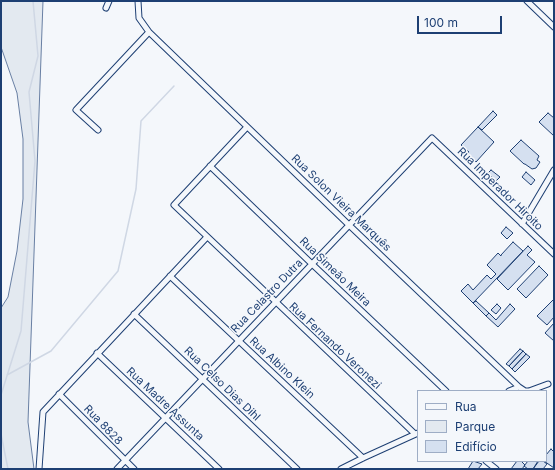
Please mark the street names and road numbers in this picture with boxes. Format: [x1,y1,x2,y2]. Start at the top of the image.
street label: Rua Imperador Hiroito [455,145,545,233]
street label: Rua Solon Vieira Marquês [288,152,394,254]
street label: Rua Simeão Meira [297,235,373,309]
street label: Rua Celastro Dutra [228,256,306,336]
street label: Rua Fernando Veronezi [286,300,384,392]
street label: Rua Albino Klein [247,334,317,402]
street label: Rua Celso Dias Dihl [181,344,263,424]
street label: Rua Madre Assunta [123,365,207,443]
street label: Rua 8828 [81,402,125,448]

